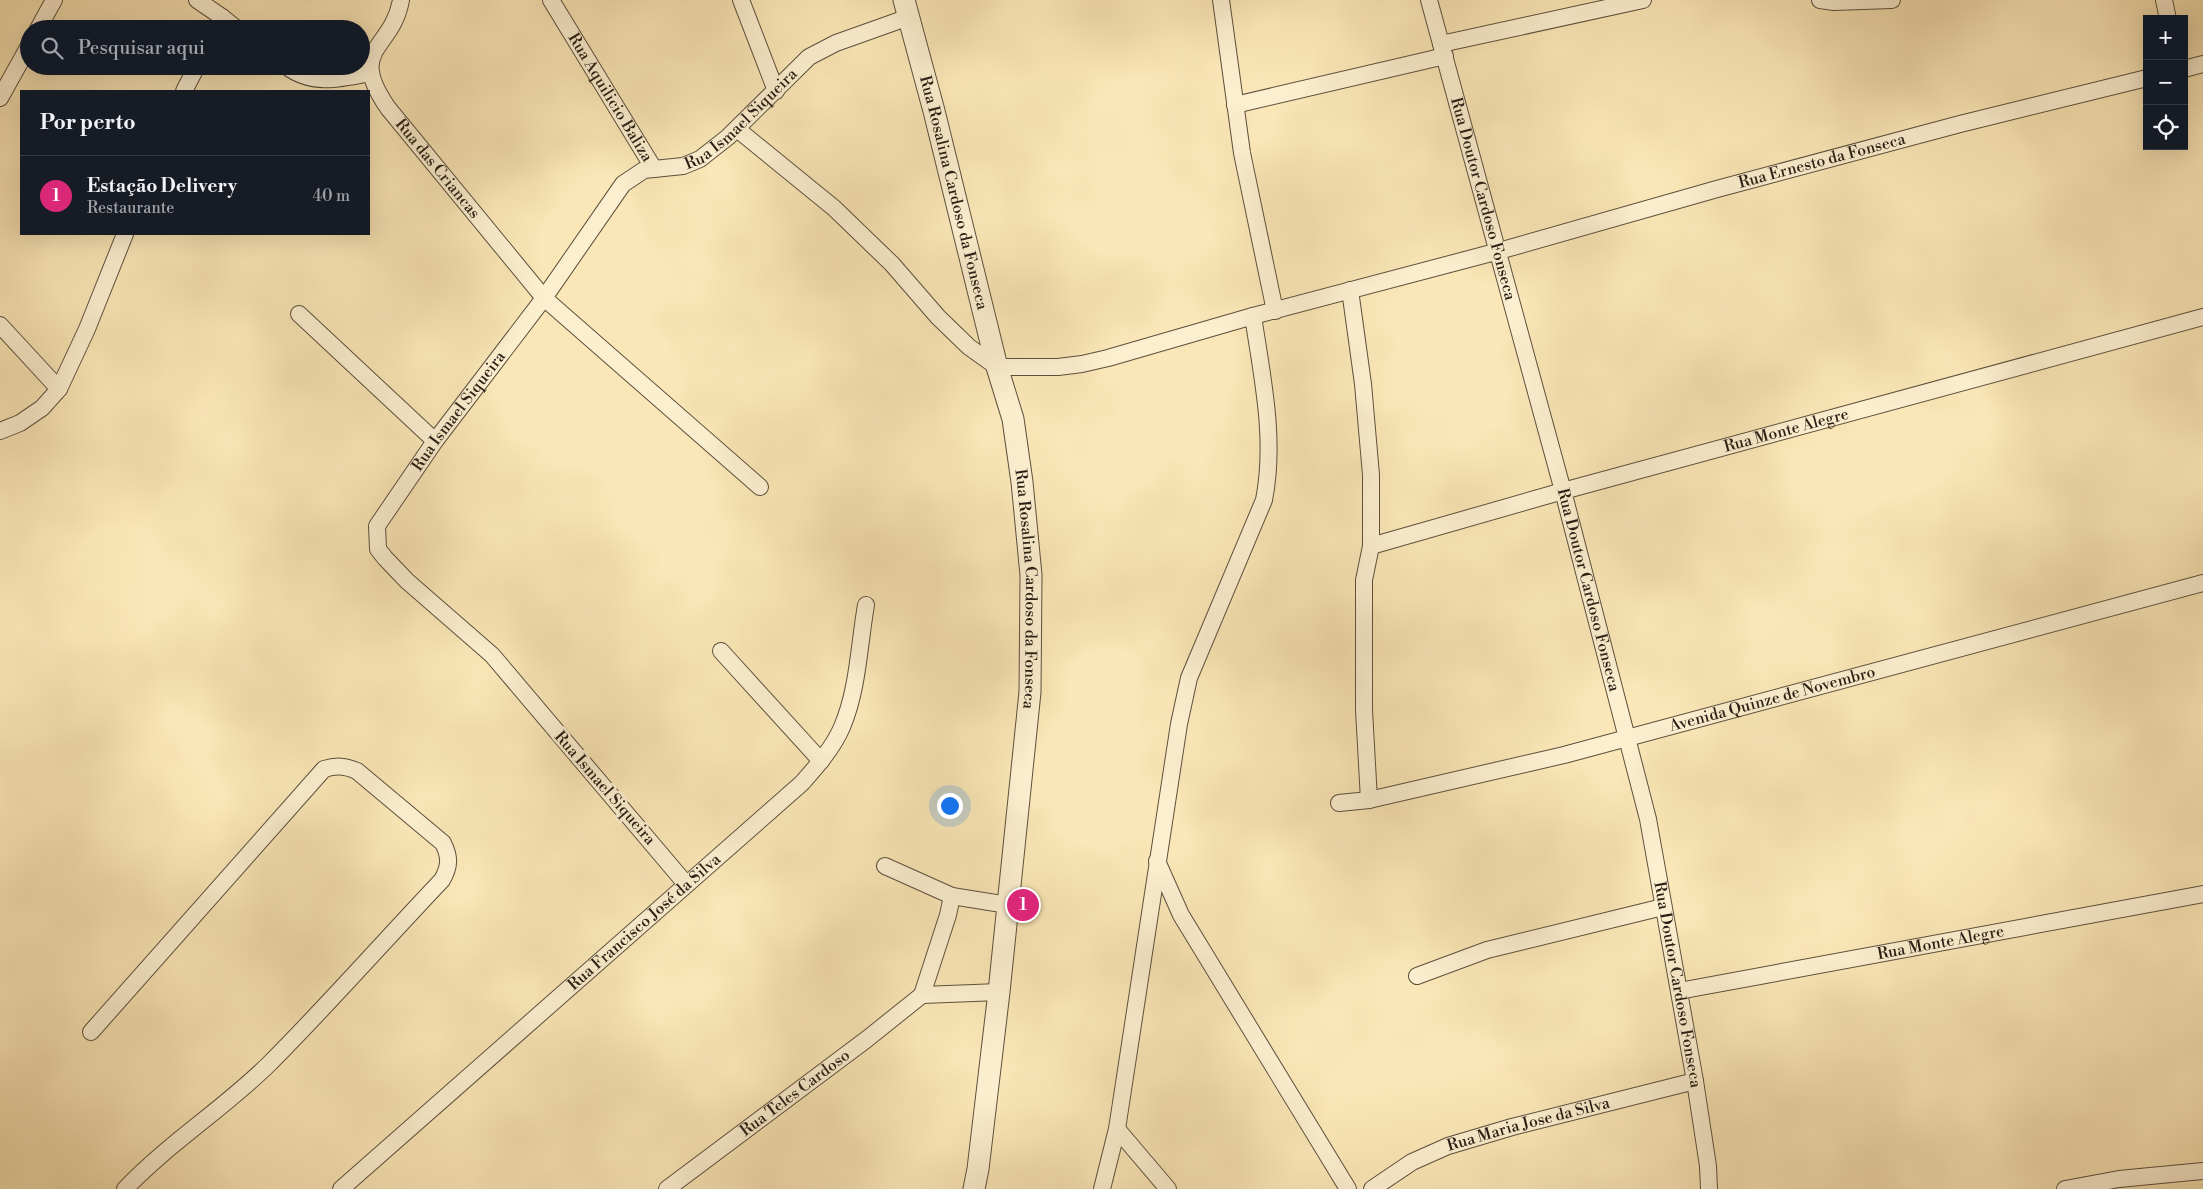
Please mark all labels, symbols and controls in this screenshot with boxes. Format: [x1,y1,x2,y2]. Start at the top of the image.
map controls [2143,15,2188,150]
button: + [2143,15,2188,60]
search box [20,20,370,75]
street label: Rua Aquilicio Baliza [563,29,658,166]
icon: search [38,34,66,62]
text: Pesquisar aqui [78,36,205,60]
button: − [2143,60,2188,105]
street label: Rua Ismael Siqueira [682,64,802,174]
street label: Rua Rosalina Cardoso da Fonseca [915,73,993,313]
street label: Rua Doutor Cardoso Fonseca [1446,95,1521,303]
button: locate [2143,105,2188,150]
text: Por perto [40,110,136,136]
street label: Rua das Criancas [391,114,485,223]
street label: Rua Ernesto da Fonseca [1736,129,1909,193]
text: Estação Delivery [87,174,237,198]
text: 1 [52,186,60,206]
text: 40 m [313,186,350,206]
text: Restaurante [87,198,174,218]
street label: Rua Ismael Siqueira [407,346,510,475]
street label: Rua Monte Alegre [1721,404,1851,457]
street label: Rua Rosalina Cardoso da Fonseca [1010,468,1041,711]
street label: Rua Doutor Cardoso Fonseca [1553,486,1625,695]
street label: Avenida Quinze de Novembro [1666,662,1878,736]
street label: Rua Ismael Siqueira [550,727,661,850]
your location [937,793,963,819]
street label: Rua Francisco José da Silva [564,849,726,995]
street label: Rua Doutor Cardoso Fonseca [1649,880,1706,1090]
pin: 1 [1007,886,1039,924]
street label: Rua Monte Alegre [1875,921,2006,964]
street label: Rua Teles Cardoso [736,1045,854,1141]
street label: Rua Maria Jose da Silva [1445,1093,1613,1156]

